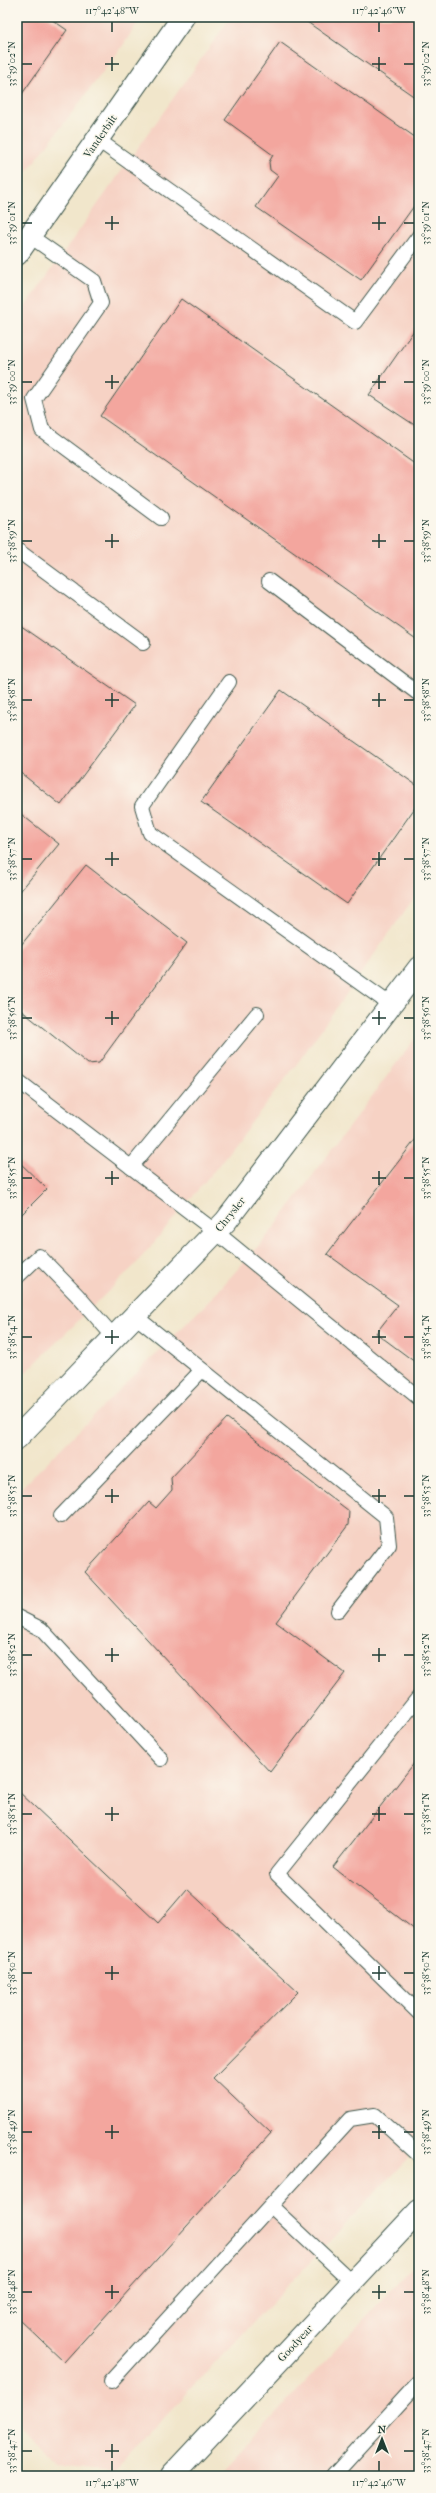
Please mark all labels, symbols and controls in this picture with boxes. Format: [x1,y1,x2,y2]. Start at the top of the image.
text: 117°42'48"W [85,5,140,17]
text: 117°42'46"W [352,5,407,17]
text: 33°39'02"N [6,41,18,87]
text: 33°39'02"N [420,41,432,87]
street label: Vanderbilt [80,112,120,161]
text: 33°39'01"N [6,201,18,245]
text: 33°39'01"N [420,201,432,245]
text: 33°39'00"N [6,359,18,405]
text: 33°39'00"N [420,359,432,405]
text: 33°38'59"N [6,519,18,563]
text: 33°38'59"N [420,519,432,563]
text: 33°38'58"N [6,678,18,722]
text: 33°38'58"N [420,678,432,722]
text: 33°38'57"N [6,837,18,881]
text: 33°38'57"N [420,837,432,881]
text: 33°38'56"N [6,995,18,1040]
text: 33°38'56"N [420,995,432,1040]
text: 33°38'55"N [6,1156,18,1200]
text: 33°38'55"N [420,1156,432,1200]
street label: Chrysler [212,1194,249,1234]
text: 33°38'54"N [6,1314,18,1359]
text: 33°38'54"N [420,1314,432,1359]
text: 33°38'53"N [6,1474,18,1518]
text: 33°38'53"N [420,1474,432,1518]
text: 33°38'52"N [6,1633,18,1677]
text: 33°38'52"N [420,1633,432,1677]
text: 33°38'51"N [6,1792,18,1835]
text: 33°38'51"N [420,1792,432,1835]
text: 33°38'50"N [6,1950,18,1995]
text: 33°38'50"N [420,1950,432,1995]
text: 33°38'49"N [6,2109,18,2155]
text: 33°38'49"N [420,2109,432,2155]
text: 33°38'48"N [6,2269,18,2315]
text: 33°38'48"N [420,2269,432,2315]
street label: Goodyear [275,2322,316,2364]
north arrow [362,2419,402,2459]
text: N [378,2423,387,2436]
text: 33°38'47"N [6,2428,18,2474]
text: 33°38'47"N [420,2428,432,2474]
text: 117°42'48"W [85,2477,140,2489]
text: 117°42'46"W [352,2477,407,2489]

